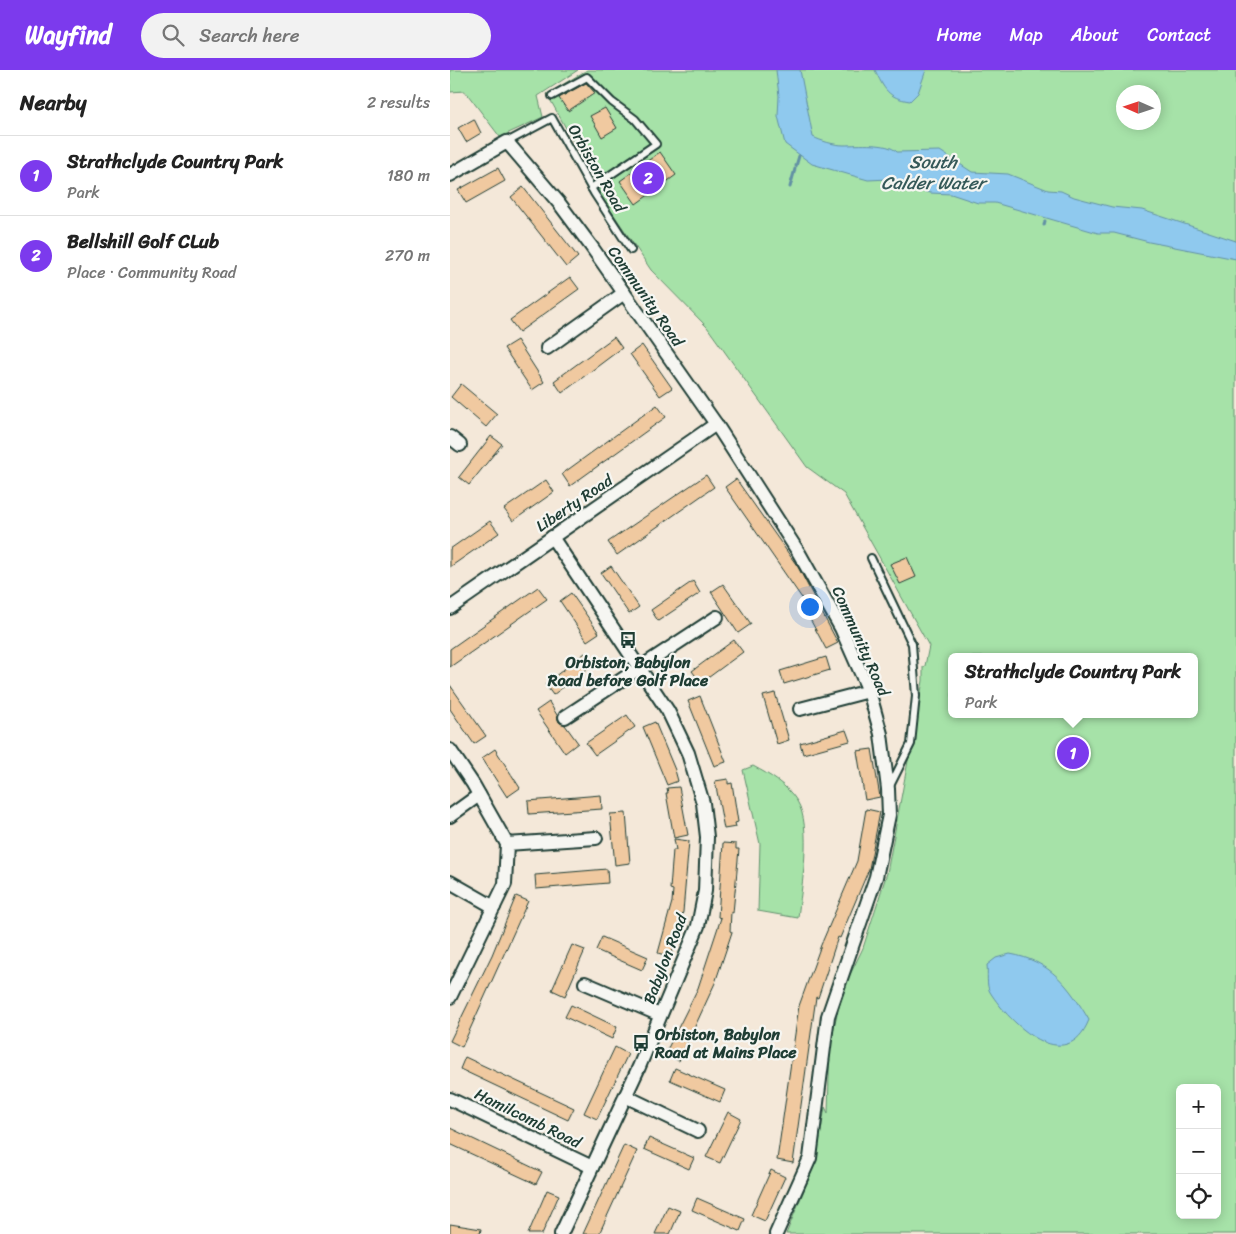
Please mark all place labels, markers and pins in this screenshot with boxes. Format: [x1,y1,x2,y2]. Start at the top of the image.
pin: 2 [632,159,664,197]
bus stop icon: Orbiston, Babylon Road before Golf Place [618,630,638,650]
place label: Orbiston, Babylon Road before Golf Place [547,648,709,695]
pin: 1 [1057,734,1089,772]
place label: Orbiston, Babylon Road at Mains Place [654,1020,797,1067]
bus stop icon: Orbiston, Babylon Road at Mains Place [631,1033,651,1053]

